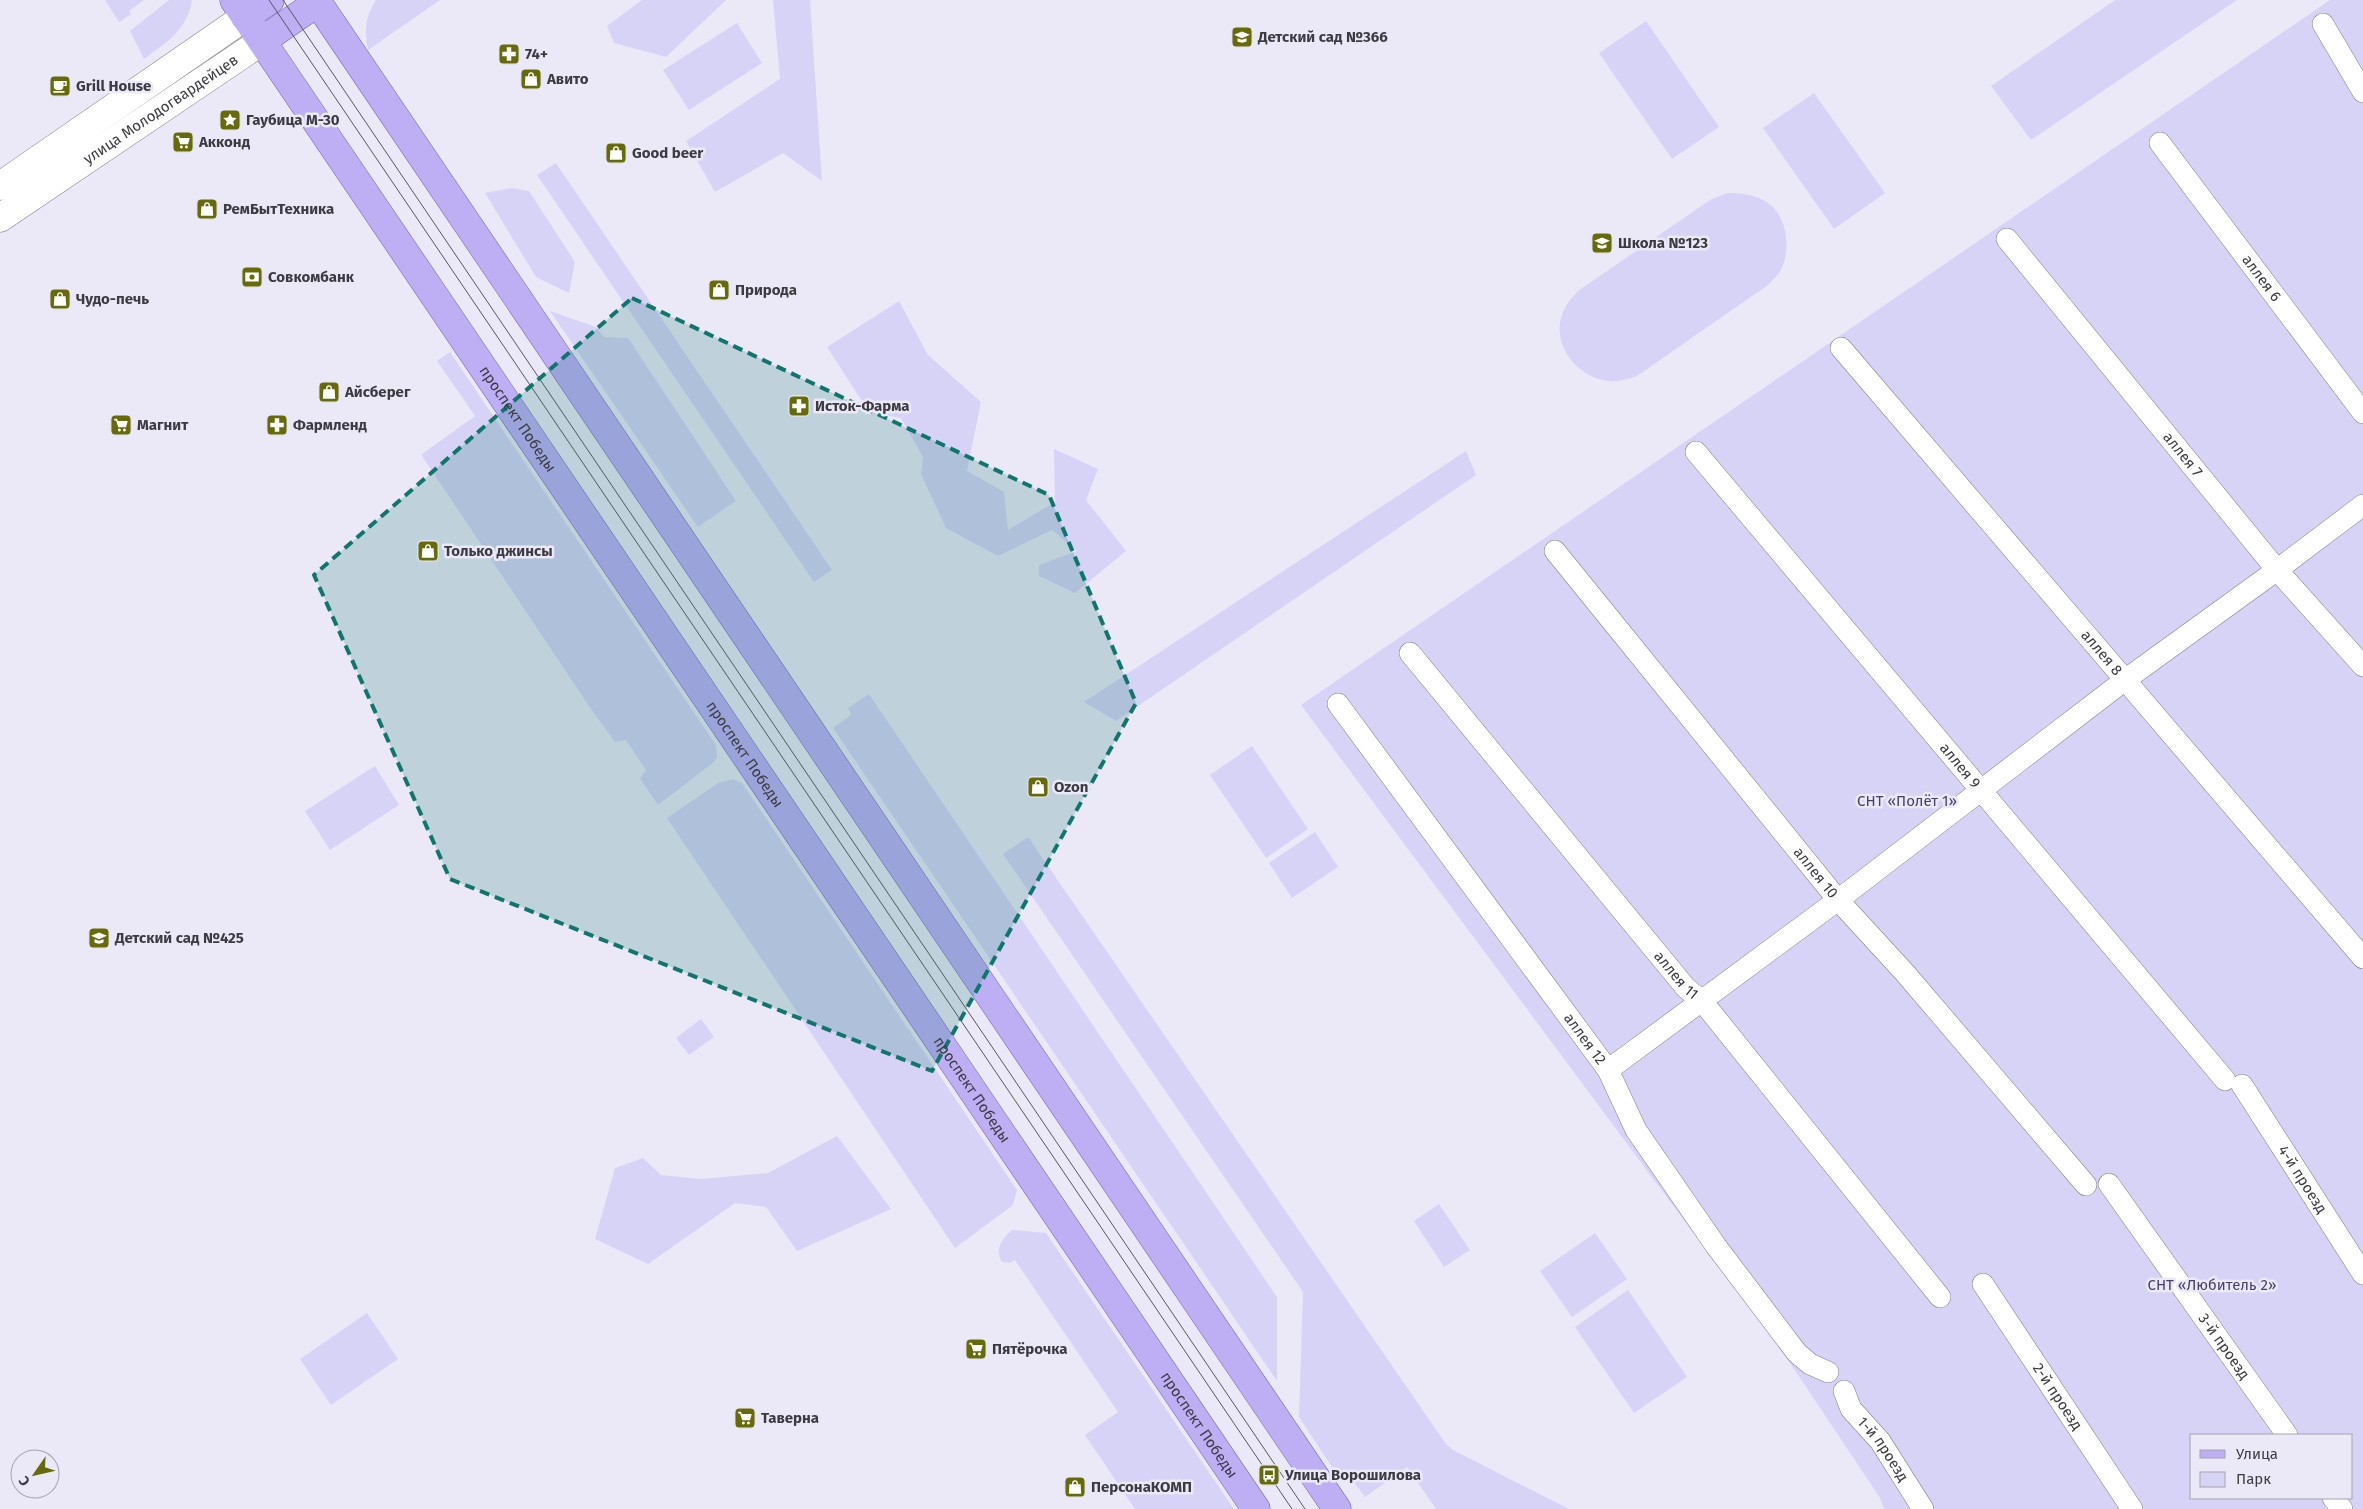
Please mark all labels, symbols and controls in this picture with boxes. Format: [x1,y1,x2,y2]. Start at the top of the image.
school or university icon: Детский сад №366 [1230,25,1254,49]
place label: Детский сад №366 [1257,28,1388,46]
pharmacy icon: 74+ [497,42,521,66]
place label: 74+ [525,45,548,63]
street label: улица Молодогвардейцев [80,51,242,168]
shop icon: Авито [519,67,543,91]
place label: Авито [546,70,589,88]
cafe icon: Grill House [48,74,72,98]
place label: Grill House [76,77,151,95]
place icon: Гаубица М-30 [218,108,242,132]
place label: Гаубица М-30 [246,111,340,129]
supermarket icon: Акконд [171,130,195,154]
place label: Акконд [198,133,251,151]
shop icon: Good beer [604,141,628,165]
place label: Good beer [632,144,704,162]
shop icon: РемБытТехника [195,197,219,221]
place label: РемБытТехника [223,200,334,218]
school or university icon: Школа №123 [1590,231,1614,255]
place label: Школа №123 [1618,234,1708,252]
street label: аллея 6 [2238,251,2285,305]
bank icon: Совкомбанк [240,265,264,289]
place label: Совкомбанк [268,268,355,286]
shop icon: Природа [707,278,731,302]
place label: Природа [735,281,797,299]
shop icon: Чудо-печь [48,287,72,311]
place label: Чудо-печь [76,290,149,308]
street label: проспект Победы [475,362,560,475]
shop icon: Айсберег [317,380,341,404]
place label: Айсберег [344,383,411,401]
pharmacy icon: Исток-Фарма [787,394,811,418]
place label: Исток-Фарма [815,397,910,415]
supermarket icon: Магнит [109,413,133,437]
pharmacy icon: Фармленд [265,413,289,437]
place label: Магнит [137,416,189,434]
place label: Фармленд [293,416,368,434]
street label: аллея 7 [2159,428,2206,481]
shop icon: Только джинсы [416,539,440,563]
place label: Только джинсы [444,542,553,560]
street label: аллея 8 [2077,626,2126,679]
street label: проспект Победы [703,698,787,811]
street label: аллея 9 [1936,739,1984,792]
shop icon: Ozon [1026,775,1050,799]
place label: Ozon [1054,778,1088,796]
park label: СНТ «Полёт 1» [1857,792,1957,810]
street label: аллея 10 [1790,843,1842,902]
school or university icon: Детский сад №425 [87,926,111,950]
place label: Детский сад №425 [114,929,244,947]
street label: аллея 11 [1650,947,1702,1003]
street label: аллея 12 [1560,1009,1610,1068]
street label: проспект Победы [930,1033,1014,1146]
street label: 4-й проезд [2274,1142,2331,1217]
park label: СНТ «Любитель 2» [2148,1276,2277,1294]
street label: 3-й проезд [2195,1310,2254,1383]
supermarket icon: Пятёрочка [964,1337,988,1361]
place label: Пятёрочка [992,1340,1068,1358]
street label: 2-й проезд [2029,1360,2086,1433]
street label: проспект Победы [1157,1368,1241,1481]
supermarket icon: Таверна [733,1406,757,1430]
place label: Таверна [761,1409,819,1427]
street label: 1-й проезд [1854,1413,1912,1485]
legend [2190,1434,2353,1499]
text: Улица [2236,1445,2278,1463]
north arrow [10,1449,60,1499]
bus stop icon: Улица Ворошилова [1257,1463,1281,1487]
place label: Улица Ворошилова [1284,1466,1421,1484]
text: Парк [2236,1470,2271,1488]
text: С [15,1473,34,1489]
shop icon: ПерсонаКОМП [1063,1475,1087,1499]
place label: ПерсонаКОМП [1091,1478,1192,1496]

